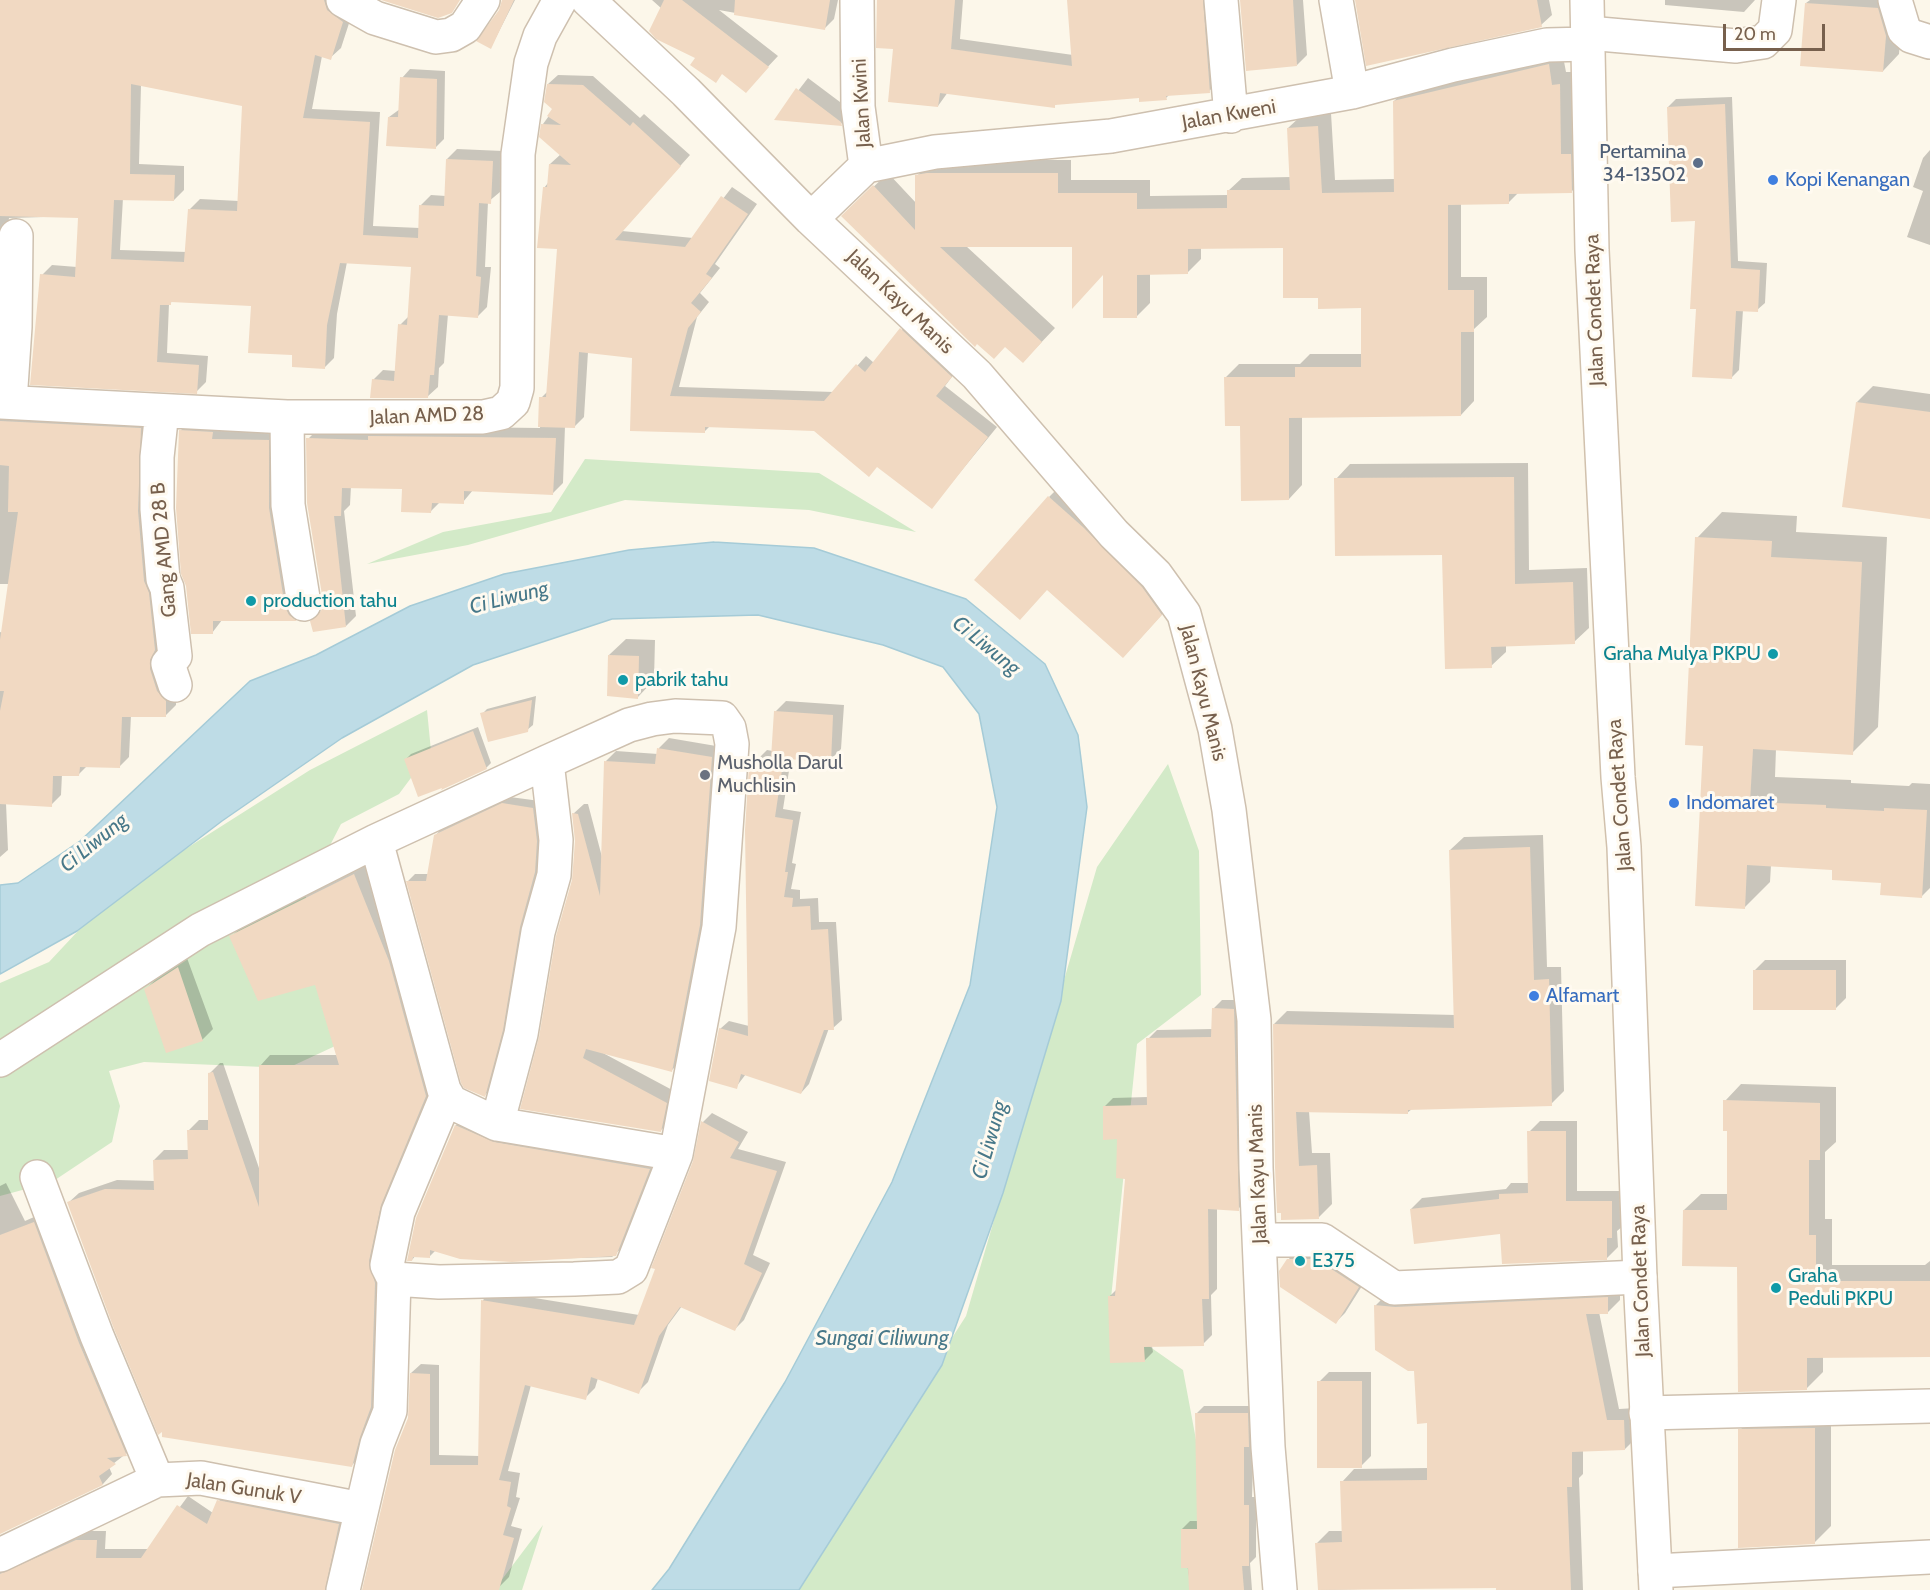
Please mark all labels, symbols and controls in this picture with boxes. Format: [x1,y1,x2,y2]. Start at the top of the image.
scale bar [1726,12,1828,50]
text: 20 m [1734,23,1776,45]
street label: Jalan Kwini [848,58,876,148]
street label: Jalan Kweni [1180,95,1278,135]
place label: Pertamina 34-13502 [1599,140,1686,187]
marker: Pertamina 34-13502 [1691,156,1705,170]
place label: Kopi Kenangan [1785,168,1910,192]
marker: Kopi Kenangan [1766,173,1780,187]
street label: Jalan Condet Raya [1580,234,1610,386]
street label: Jalan Kayu Manis [841,245,959,359]
street label: Jalan AMD 28 [369,402,485,430]
street label: Gang AMD 28 B [146,482,182,618]
water label: Ci Liwung [467,576,551,620]
place label: production tahu [263,589,397,613]
marker: production tahu [244,594,258,608]
water label: Ci Liwung [947,611,1025,681]
street label: Jalan Kayu Manis [1174,622,1232,764]
place label: Graha Mulya PKPU [1603,642,1761,666]
marker: Graha Mulya PKPU [1766,647,1780,661]
place label: pabrik tahu [635,668,729,692]
marker: pabrik tahu [616,673,630,687]
street label: Jalan Condet Raya [1603,718,1637,872]
place label: Musholla Darul Muchlisin [717,751,843,798]
marker: Musholla Darul Muchlisin [698,768,712,782]
place label: Indomaret [1686,791,1774,815]
marker: Indomaret [1667,796,1681,810]
water label: Ci Liwung [55,808,133,878]
place label: Alfamart [1546,984,1619,1008]
marker: Alfamart [1527,989,1541,1003]
water label: Ci Liwung [967,1098,1013,1182]
street label: Jalan Kayu Manis [1244,1104,1272,1244]
street label: Jalan Condet Raya [1626,1205,1656,1357]
place label: E375 [1312,1249,1355,1273]
marker: E375 [1293,1254,1307,1268]
place label: Graha Peduli PKPU [1788,1264,1893,1311]
marker: Graha Peduli PKPU [1769,1281,1783,1295]
water label: Sungai Ciliwung [815,1326,949,1352]
street label: Jalan Gunuk V [185,1468,303,1510]

